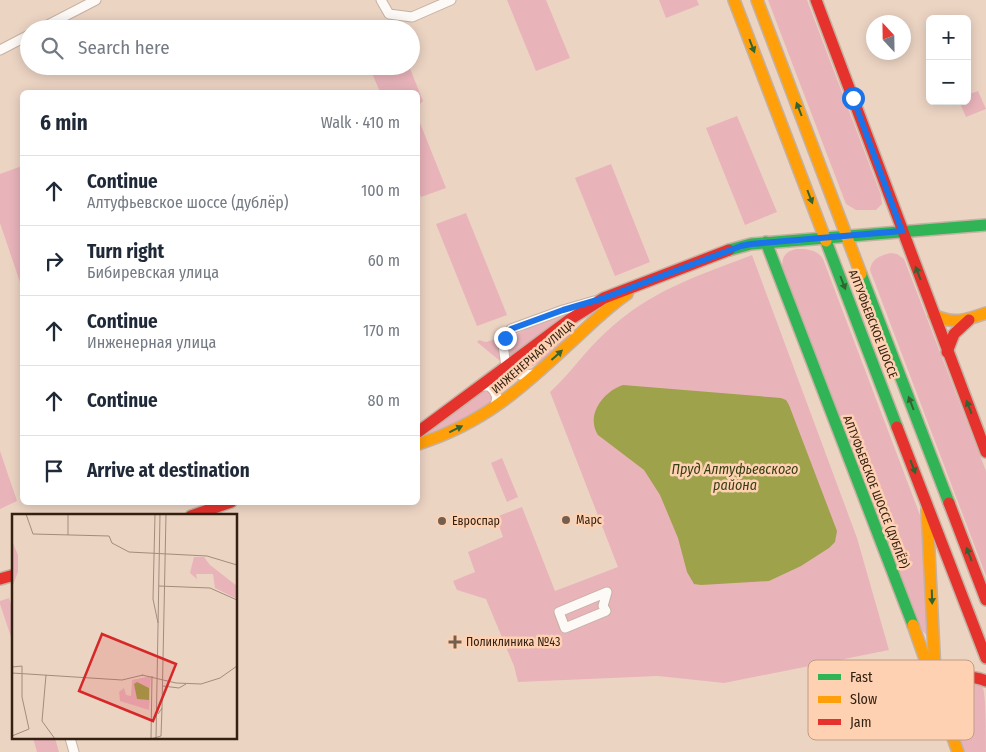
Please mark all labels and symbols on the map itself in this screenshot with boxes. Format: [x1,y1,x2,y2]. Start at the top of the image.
north arrow [866,15,911,60]
one-way arrow [749,38,756,53]
route start [842,87,865,110]
one-way arrow [795,101,803,116]
one-way arrow [806,190,814,205]
one-way arrow [914,265,922,280]
street label: АЛТУФЬЕВСКОЕ ШОССЕ [846,268,900,381]
one-way arrow [839,276,847,291]
street label: ИНЖЕНЕРНАЯ УЛИЦА [489,317,578,397]
route end [494,327,517,350]
one-way arrow [550,350,563,361]
one-way arrow [907,395,914,410]
one-way arrow [964,400,972,414]
street label: АЛТУФЬЕВСКОЕ ШОССЕ (ДУБЛЁР) [840,413,913,571]
one-way arrow [449,425,464,434]
one-way arrow [910,460,917,475]
water label: Пруд Алтуфьевского района [672,461,798,494]
place label: Марс [576,513,602,527]
inset map [12,514,238,740]
place label: Евроспар [452,514,500,528]
marker: Марс [560,514,572,526]
marker: Евроспар [436,515,448,527]
one-way arrow [965,547,972,562]
one-way arrow [928,589,936,605]
marker: Поликлиника №43 [448,635,462,649]
place label: Поликлиника №43 [466,635,560,649]
legend [808,660,974,740]
text: Fast [850,669,873,686]
text: Slow [850,691,877,708]
text: Jam [850,714,871,731]

